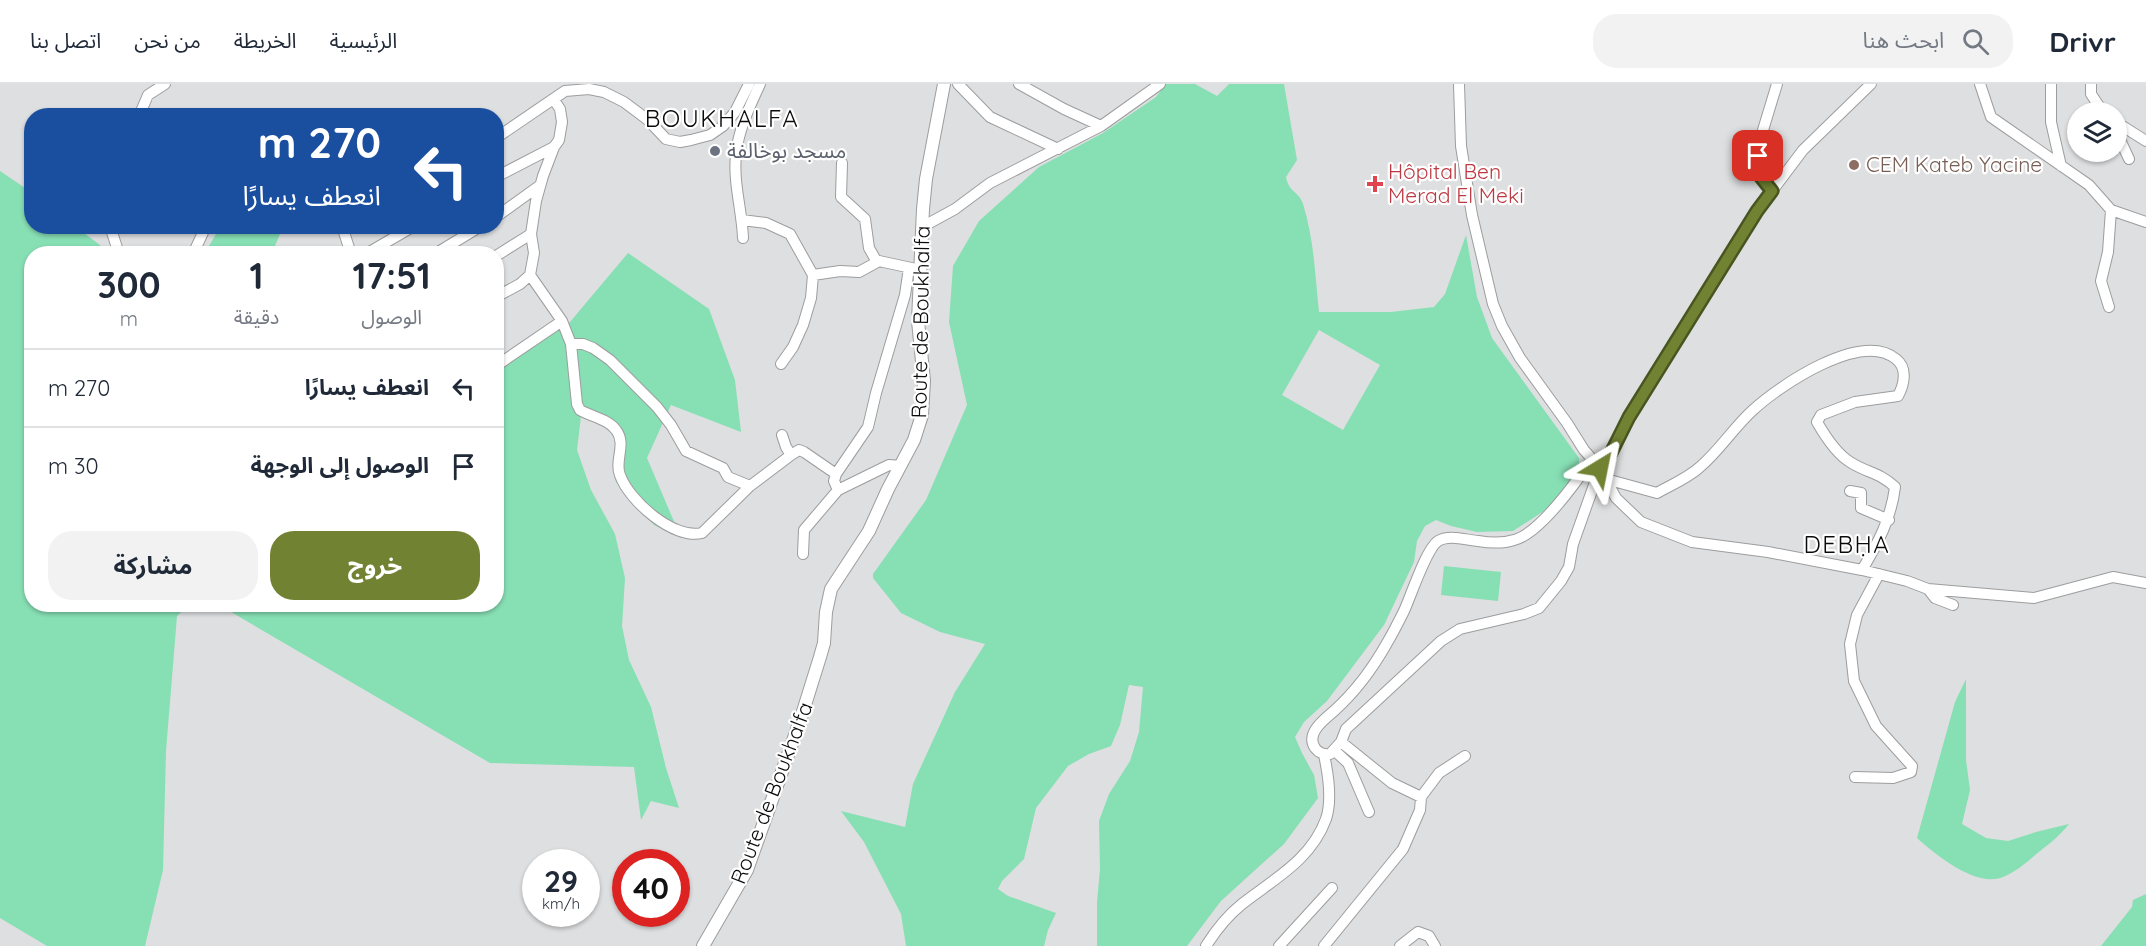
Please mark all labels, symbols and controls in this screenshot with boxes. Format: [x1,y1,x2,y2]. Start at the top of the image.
search box [1593,14,2013,68]
text: Drivr [2049,24,2116,59]
icon: search [1959,25,1992,58]
text: ابحث هنا [1863,26,1944,54]
text: اتصل بنا [30,27,101,53]
text: من نحن [134,27,201,53]
text: الخريطة [234,27,297,53]
text: الرئيسية [330,27,397,53]
map controls [2067,102,2127,162]
button: layers [2067,102,2127,162]
district label: BOUKHALFA [645,103,799,133]
text: 270 m [258,116,381,169]
pin [1732,130,1783,181]
icon: left [402,132,480,210]
place label: مسجد بوخالفة [727,137,846,163]
icon: arrive [1741,139,1774,172]
marker: مسجد بوخالفة [708,144,722,158]
place label: CEM Kateb Yacine [1866,151,2042,177]
place label: Hôpital Ben Merad El Meki [1388,158,1524,208]
marker: CEM Kateb Yacine [1847,158,1861,172]
marker: Hôpital Ben Merad El Meki [1366,175,1384,193]
text: انعطف يسارًا [243,178,381,212]
street label: Route de Boukhalfa [905,225,935,419]
text: 1 [250,253,264,298]
text: 17:51 [353,253,431,298]
text: 300 [97,262,161,307]
text: دقيقة [234,304,279,329]
text: الوصول [361,304,422,329]
text: m [120,306,138,331]
icon: left [447,372,480,405]
text: انعطف يسارًا [305,373,429,401]
text: 270 m [48,374,110,402]
position arrow [1568,436,1632,500]
icon: arrive [447,450,480,483]
text: الوصول إلى الوجهة [251,451,429,479]
text: 30 m [48,452,99,480]
district label: DEBḤA [1804,529,1890,559]
button: مشاركة [48,531,258,600]
button: خروج [270,531,480,600]
street label: Route de Boukhalfa [724,698,818,887]
speed limit sign: 40 [612,849,690,927]
text: 29 [544,862,578,900]
text: km/h [542,894,580,913]

